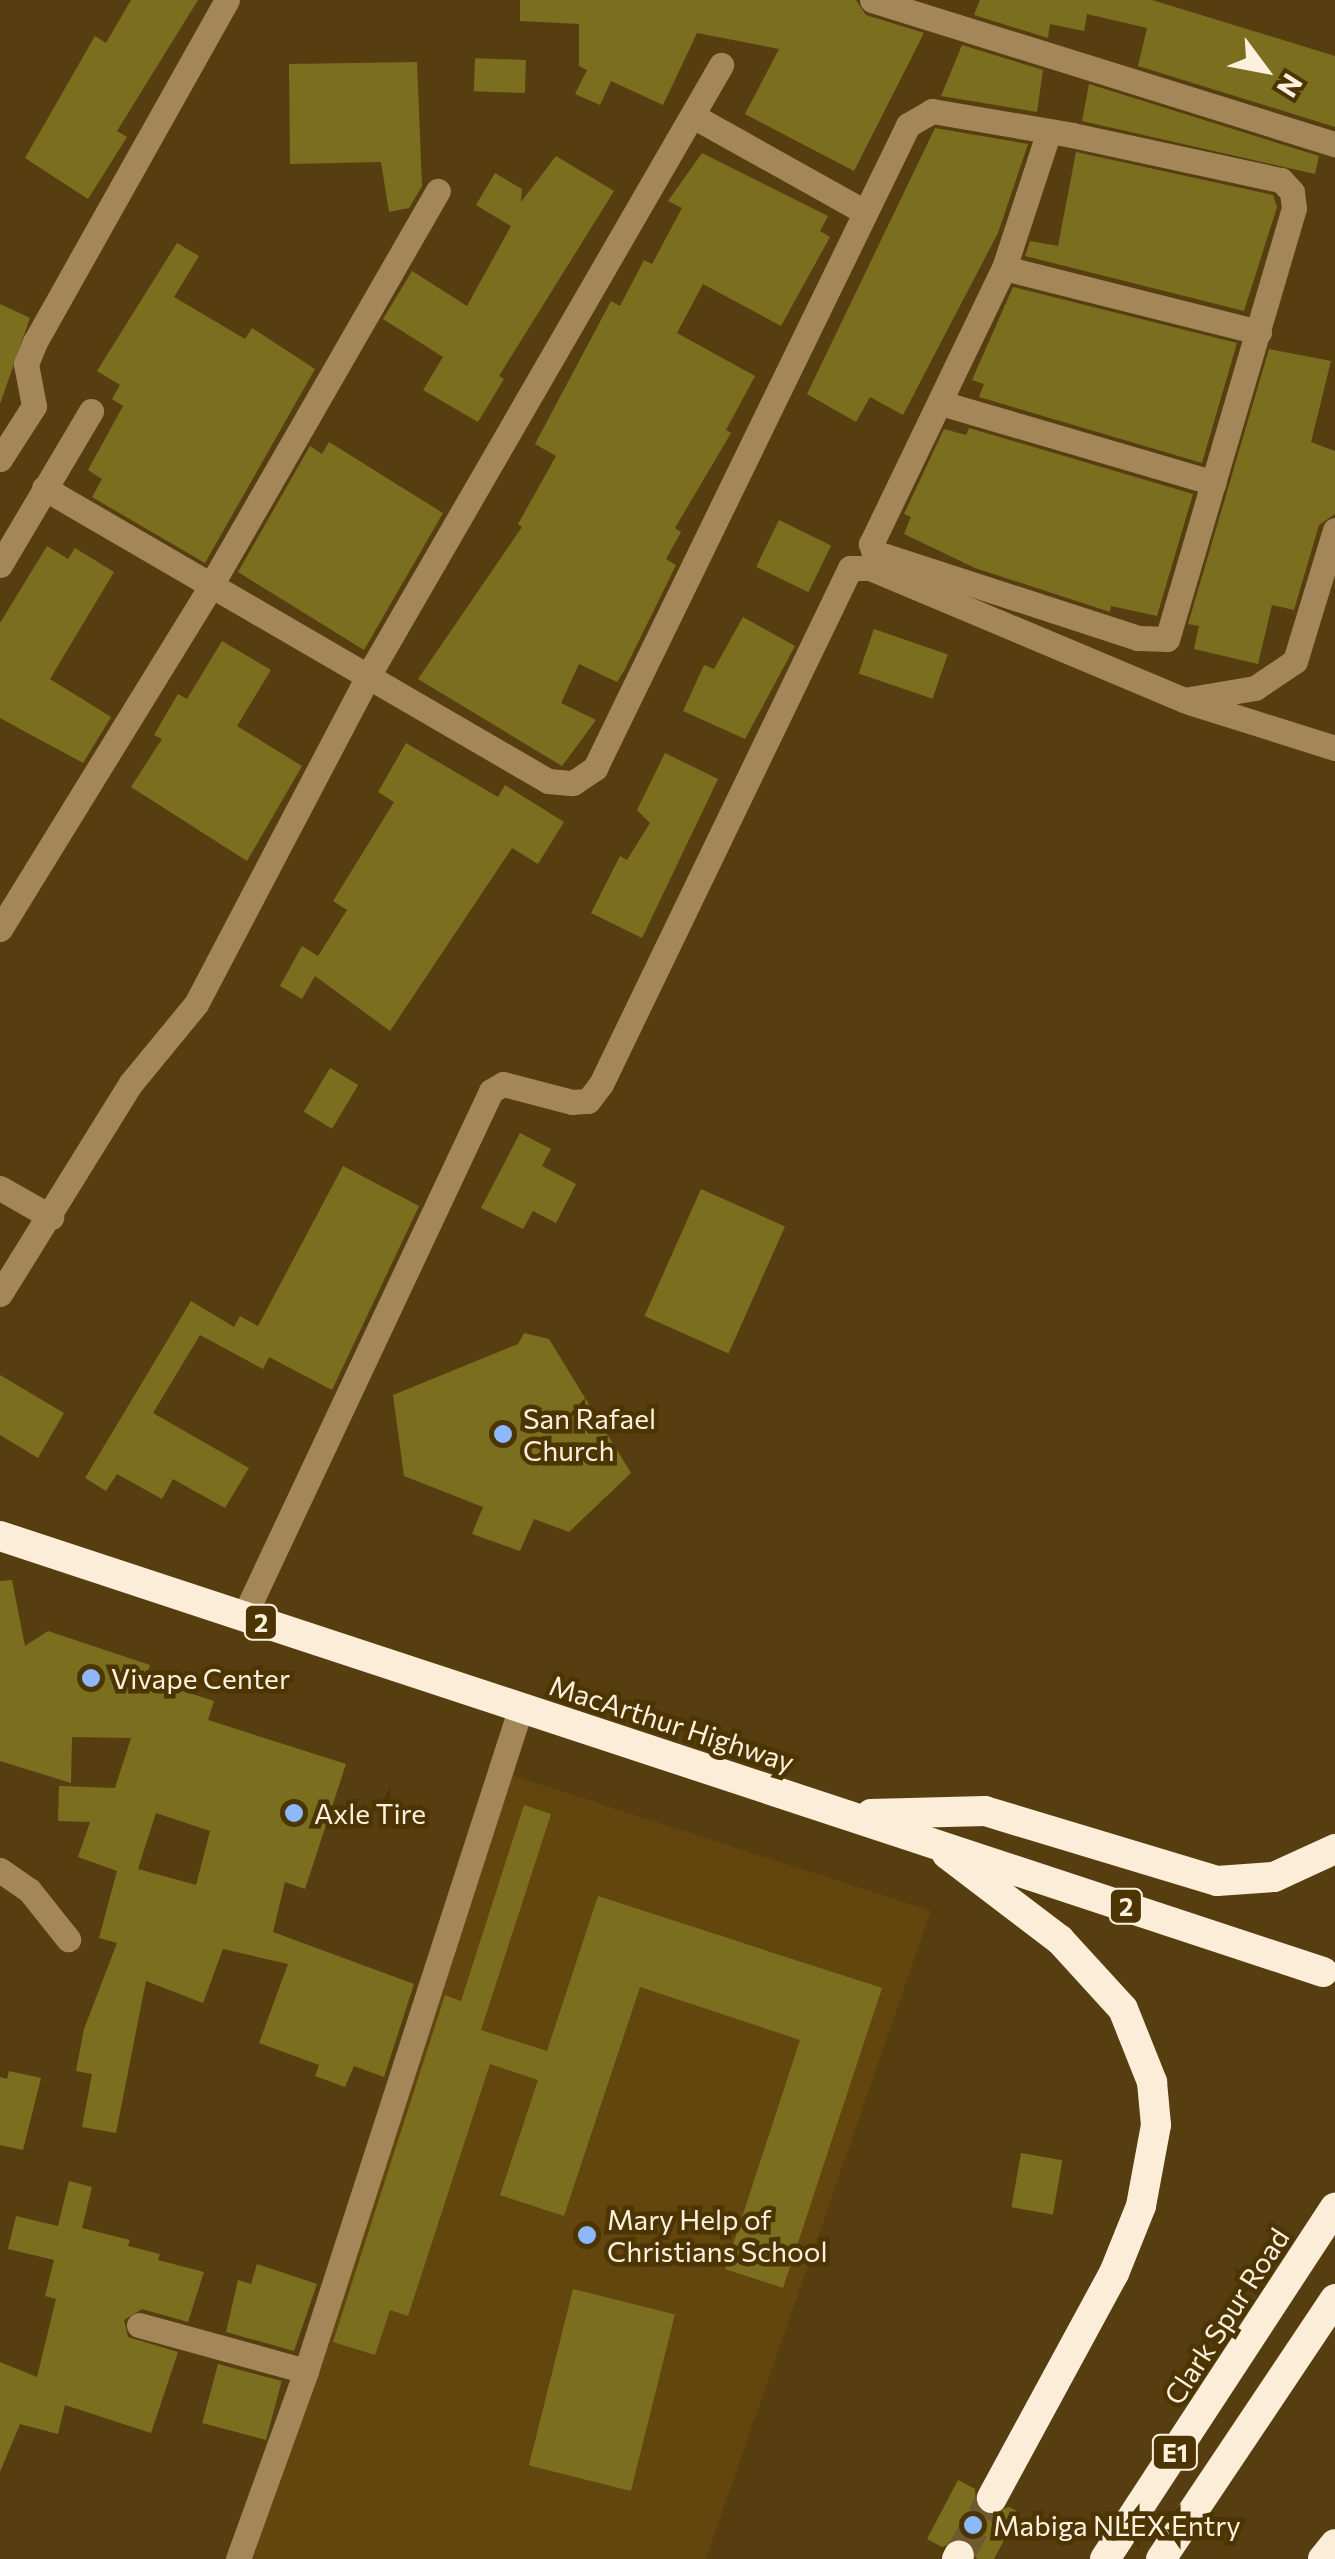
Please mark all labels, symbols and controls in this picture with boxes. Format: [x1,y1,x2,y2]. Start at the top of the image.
north arrow [1215,20,1315,120]
text: N [1270,68,1310,104]
place label: San Rafael Church [523,1401,656,1467]
marker: San Rafael Church [492,1423,514,1445]
road number: 2 [244,1602,278,1642]
place label: Vivape Center [111,1661,290,1695]
marker: Vivape Center [80,1667,102,1689]
street label: MacArthur Highway [545,1668,799,1778]
place label: Axle Tire [314,1796,426,1830]
marker: Axle Tire [283,1802,305,1824]
road number: 2 [1108,1886,1144,1926]
place label: Mary Help of Christians School [607,2202,828,2268]
street label: Clark Spur Road [1157,2222,1295,2410]
marker: Mary Help of Christians School [576,2224,598,2246]
road number: E1 [1150,2432,1200,2472]
place label: Mabiga NLEX Entry [993,2508,1241,2542]
marker: Mabiga NLEX Entry [962,2514,984,2536]

